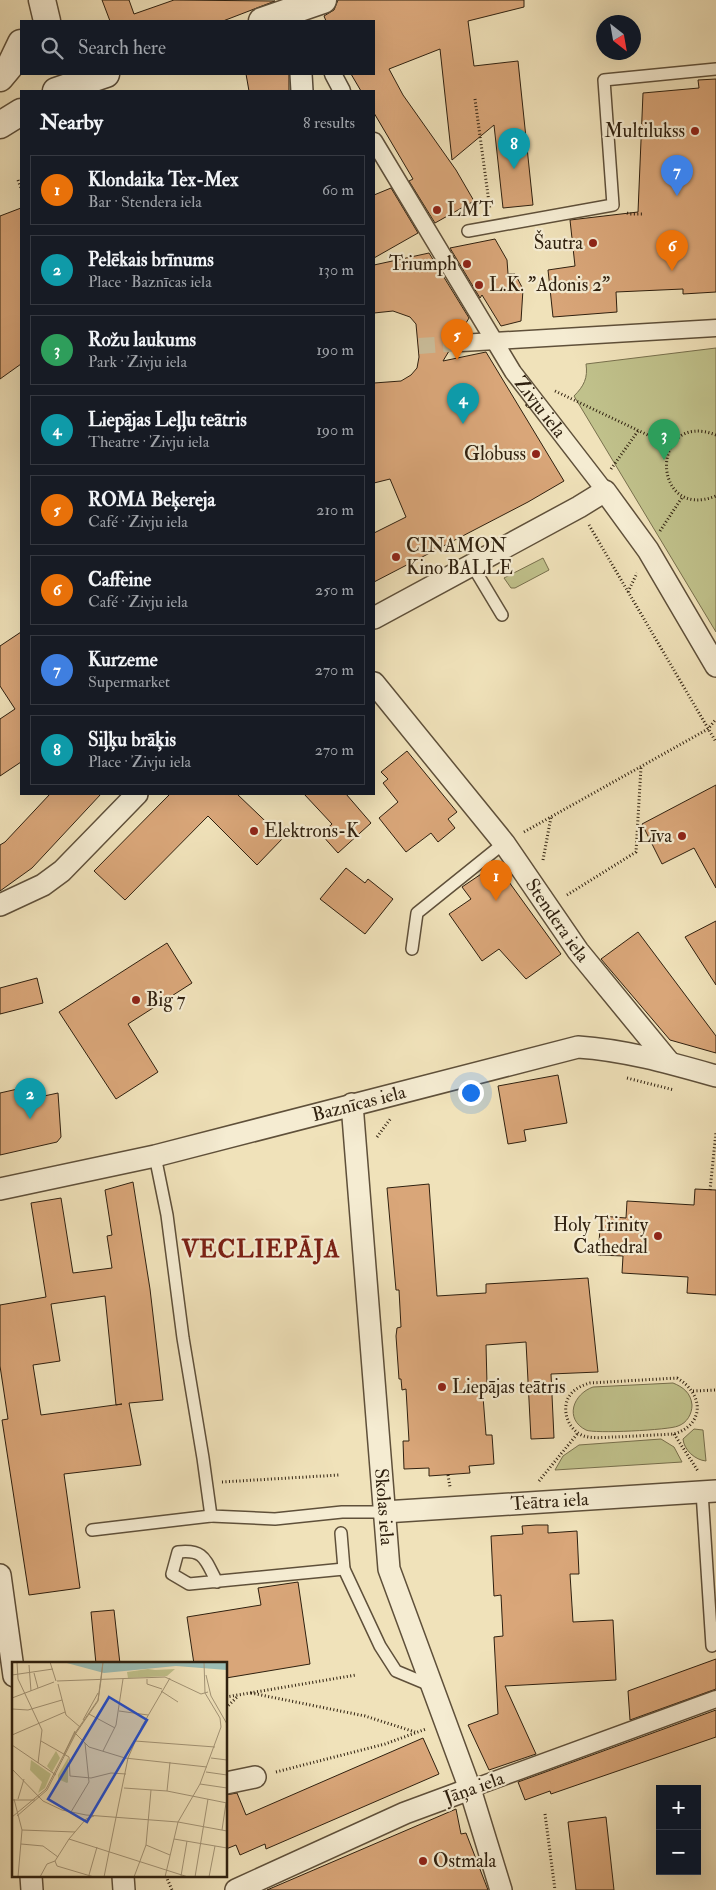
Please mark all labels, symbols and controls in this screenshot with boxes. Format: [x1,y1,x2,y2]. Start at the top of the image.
north arrow [596,15,641,60]
search box [20,20,375,75]
icon: search [38,34,66,62]
text: Search here [78,36,166,60]
text: Nearby [40,109,103,136]
text: 8 results [303,113,355,133]
place label: Multilukss [605,119,685,143]
marker: Multilukss [689,125,701,137]
pin: 8 [498,128,530,169]
pin: 7 [661,155,693,196]
text: Klondaika Tex-Mex [88,168,238,192]
text: 1 [54,180,60,200]
text: 60 m [322,180,354,200]
text: Bar · Stendera iela [88,192,202,212]
place label: LMT [447,198,493,222]
marker: LMT [431,204,443,216]
place label: Šautra [534,229,583,255]
pin: 6 [656,230,688,271]
marker: Šautra [587,237,599,249]
text: Pelēkais brīnums [88,248,214,272]
place label: Triumph [389,252,457,277]
marker: Triumph [461,258,473,270]
text: 2 [53,260,61,280]
text: 130 m [318,260,354,280]
text: Place · Baznīcas iela [88,272,212,292]
place label: L.K. "Adonis 2" [489,273,610,297]
marker: L.K. "Adonis 2" [473,279,485,291]
pin: 5 [441,319,473,360]
text: Rožu laukums [88,328,196,352]
text: 3 [54,340,60,360]
text: 190 m [316,340,354,360]
text: Park · Zivju iela [88,352,187,372]
street label: Zivju iela [509,372,572,443]
pin: 4 [447,383,479,424]
text: Liepājas Leļļu teātris [88,408,247,432]
pin: 3 [648,419,680,460]
text: 4 [53,420,61,440]
text: 190 m [316,420,354,440]
text: Theatre · Zivju iela [88,432,209,452]
place label: Globuss [464,442,526,466]
marker: Globuss [530,448,542,460]
text: ROMA Beķereja [88,488,215,512]
text: 5 [53,500,61,520]
text: 210 m [316,500,354,520]
text: Café · Zivju iela [88,512,188,532]
place label: CINAMON Kino BALLE [406,534,513,580]
marker: CINAMON Kino BALLE [390,551,402,563]
text: Caffeine [88,568,151,592]
text: 6 [53,580,61,600]
text: 250 m [315,580,354,600]
text: Café · Zivju iela [88,592,188,612]
text: Kurzeme [88,648,158,672]
text: 7 [53,660,61,680]
text: 270 m [315,660,354,680]
text: Supermarket [88,672,170,692]
text: Siļķu brāķis [88,728,176,752]
text: 8 [53,740,61,760]
text: 270 m [315,740,354,760]
text: Place · Zivju iela [88,752,191,772]
place label: Elektrons-K [264,819,360,843]
place label: Līva [637,824,672,848]
marker: Elektrons-K [248,825,260,837]
marker: Līva [676,830,688,842]
pin: 1 [480,860,512,901]
street label: Stendera iela [520,874,594,967]
place label: Big 7 [146,988,186,1012]
marker: Big 7 [130,994,142,1006]
pin: 2 [14,1078,46,1119]
street label: Baznīcas iela [309,1080,408,1127]
your location [458,1080,484,1106]
place label: Holy Trinity Cathedral [553,1213,649,1259]
marker: Holy Trinity Cathedral [652,1230,664,1242]
district label: VECLIEPĀJA [180,1234,341,1265]
place label: Liepājas teātris [452,1375,566,1400]
marker: Liepājas teātris [436,1381,448,1393]
street label: Skolas iela [369,1467,399,1546]
street label: Teātra iela [510,1487,590,1516]
inset map [12,1662,228,1878]
street label: Jāņa iela [440,1766,508,1810]
map controls [656,1785,701,1875]
button: + [656,1785,701,1830]
button: − [656,1830,701,1875]
place label: Ostmala [433,1849,497,1873]
marker: Ostmala [417,1855,429,1867]

